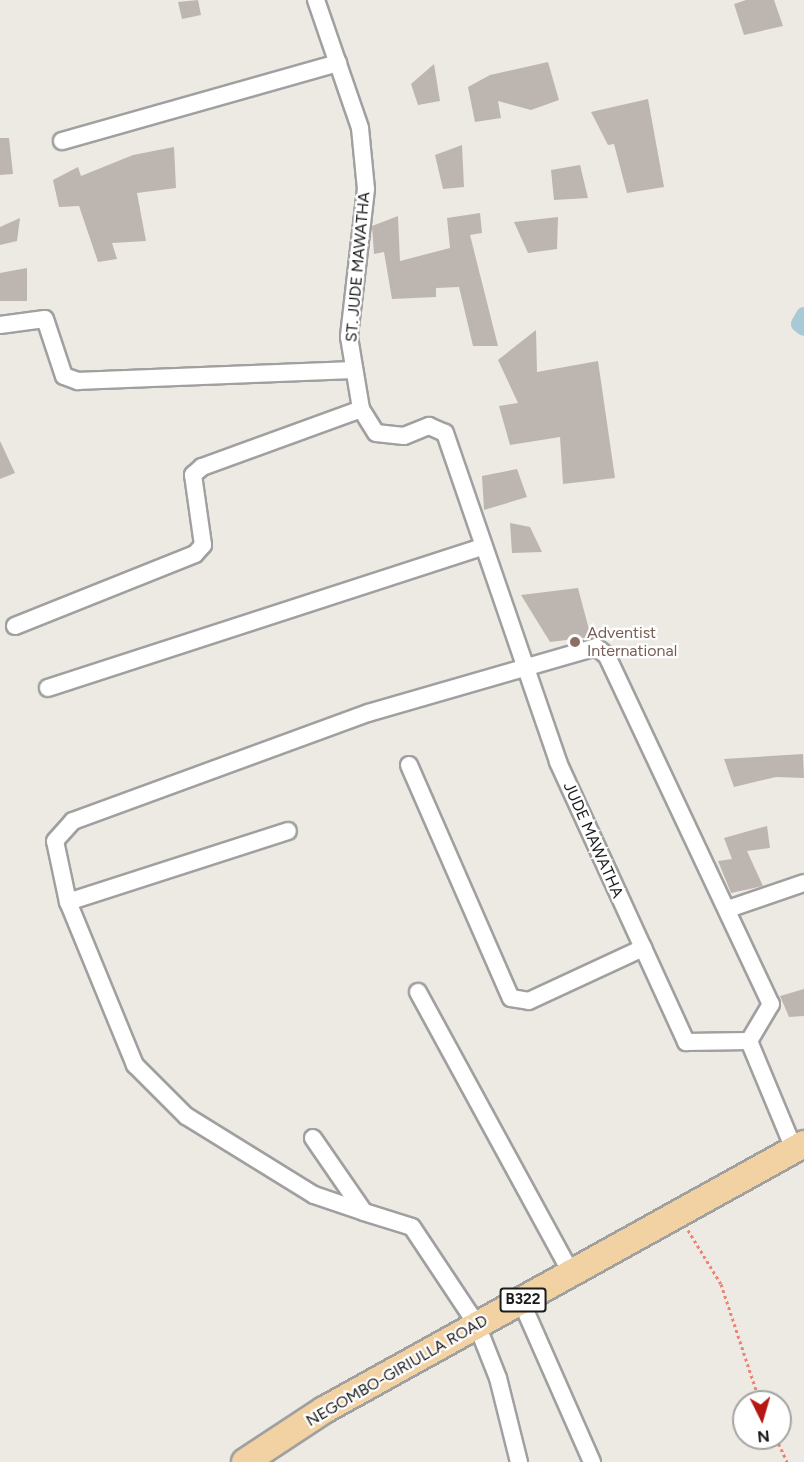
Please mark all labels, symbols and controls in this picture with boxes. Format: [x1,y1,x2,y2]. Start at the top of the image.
street label: ST. JUDE MAWATHA [342,191,374,343]
place label: Adventist International [587,623,677,661]
marker: Adventist International [568,635,582,649]
street label: JUDE MAWATHA [559,779,627,901]
road number: B322 [499,1288,547,1312]
street label: NEGOMBO-GIRIULLA ROAD [303,1311,491,1431]
north arrow [732,1390,792,1450]
text: N [756,1426,770,1446]

